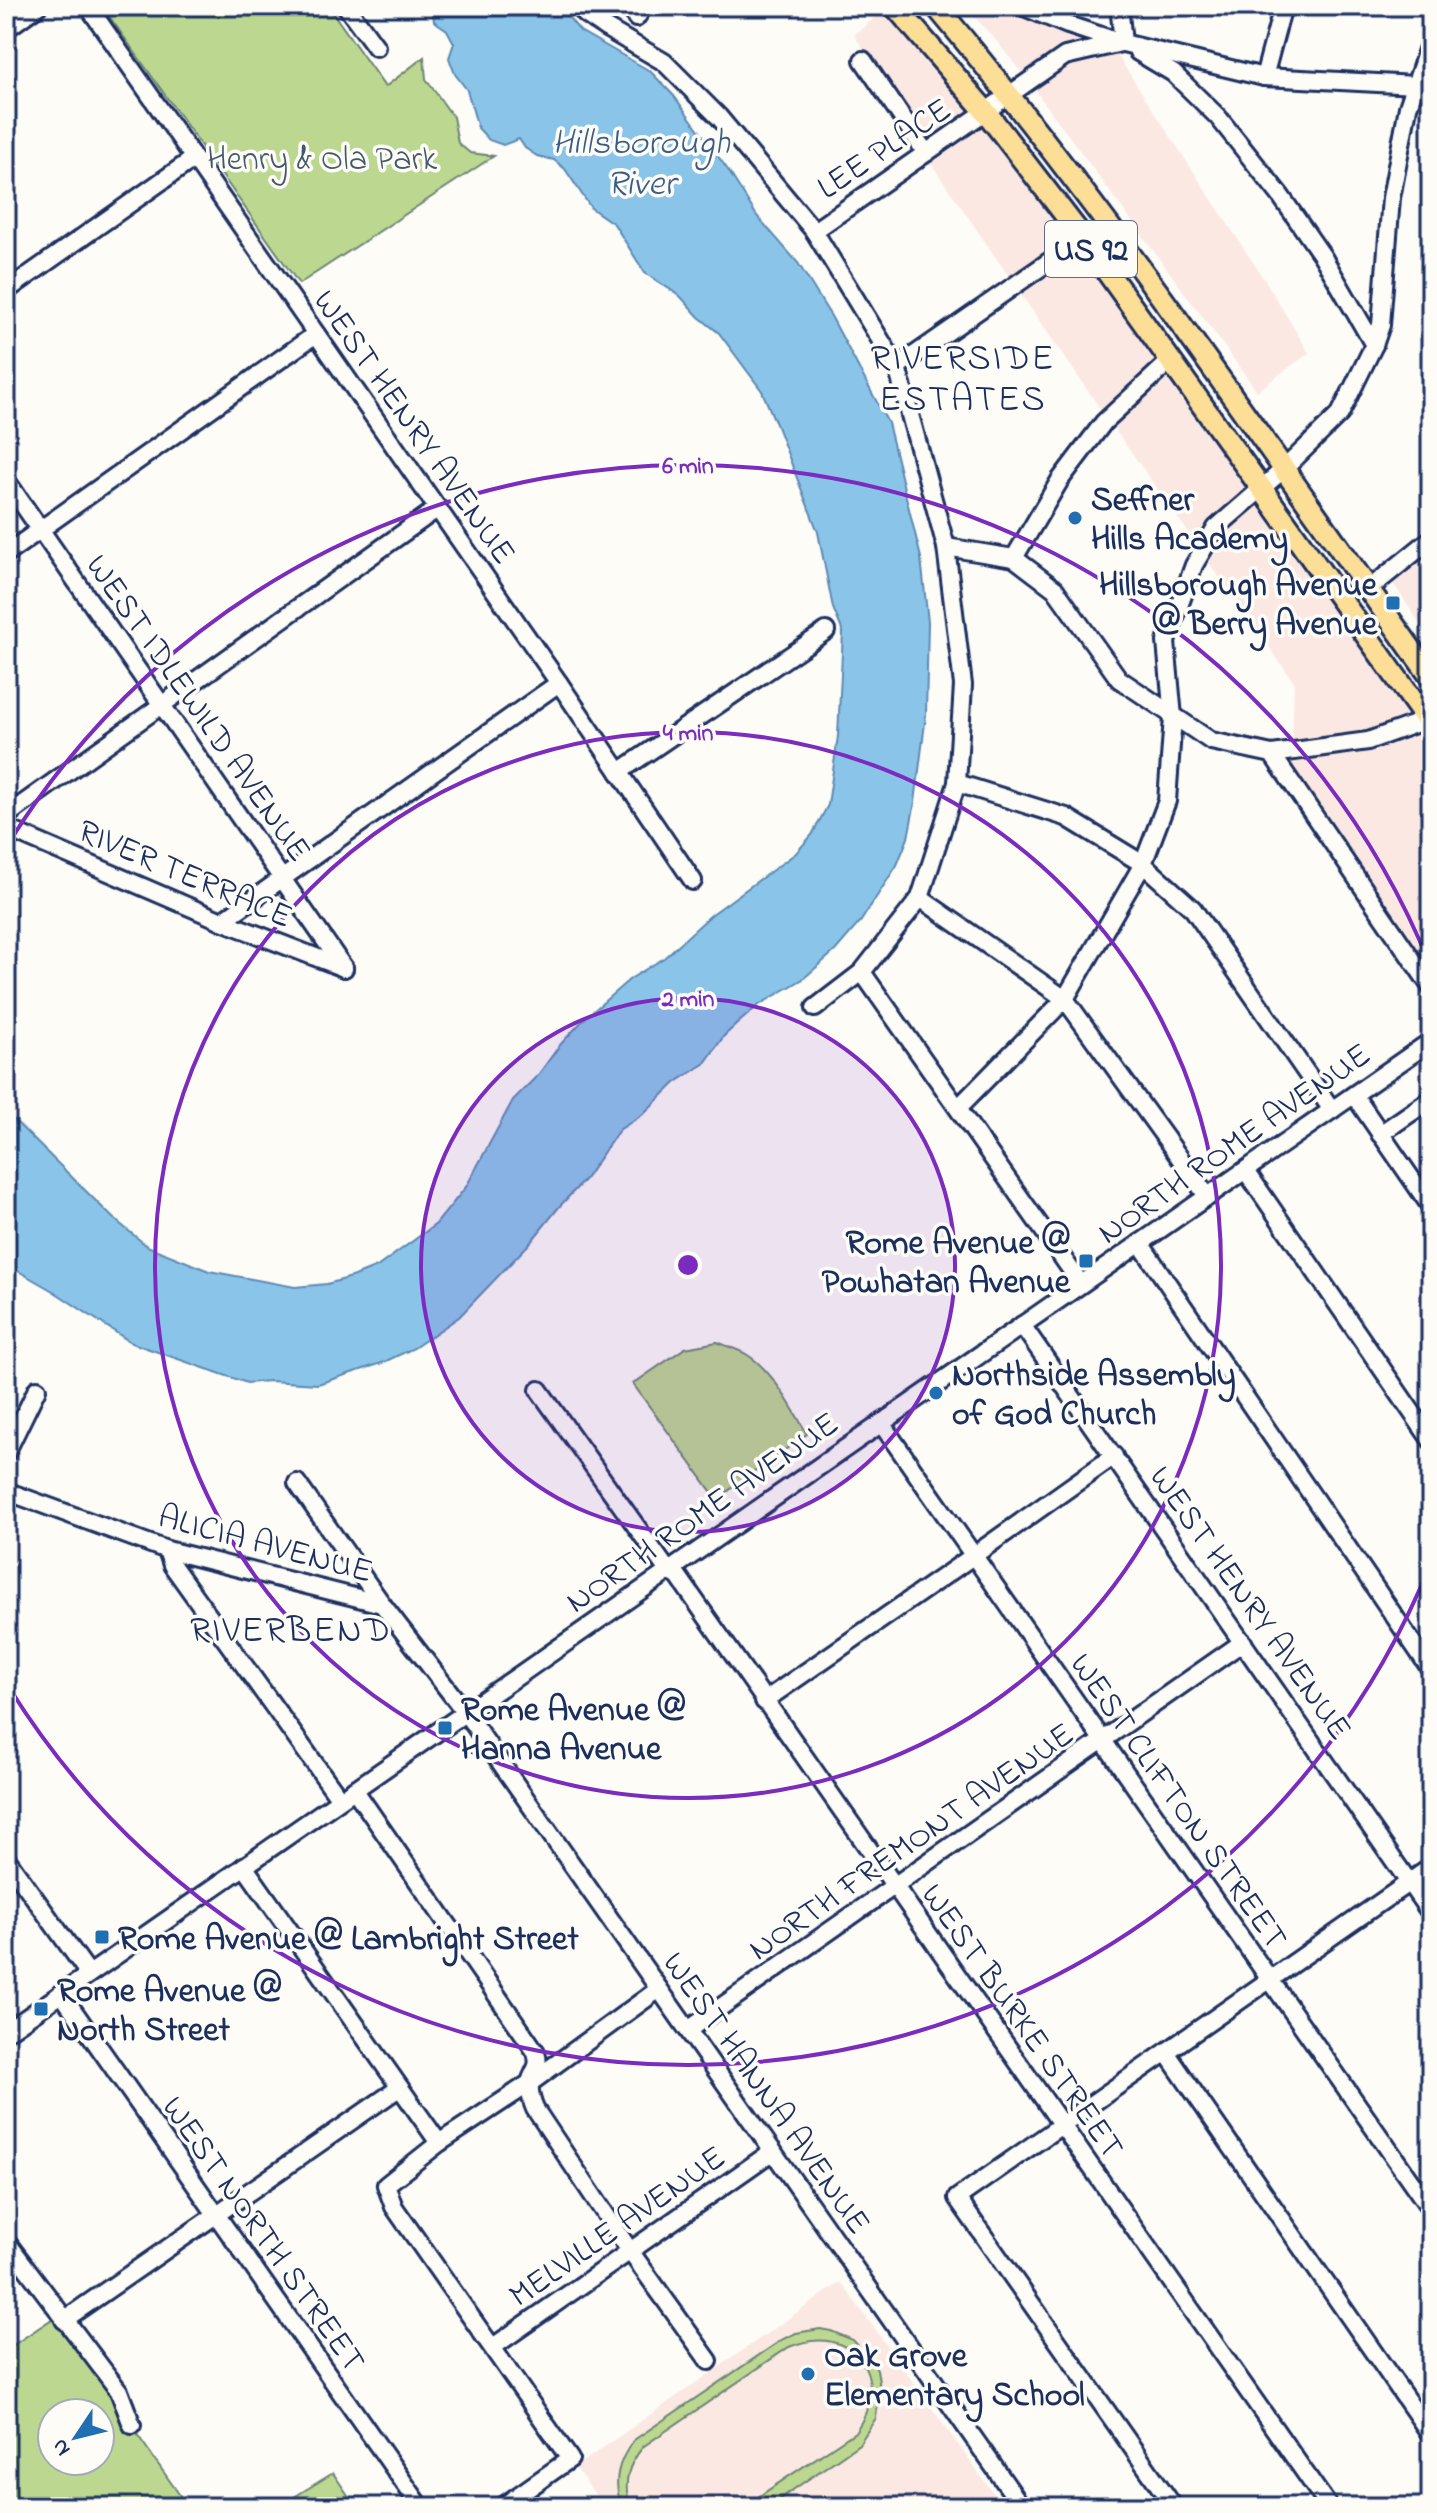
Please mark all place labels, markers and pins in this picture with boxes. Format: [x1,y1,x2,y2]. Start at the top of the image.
place label: Seffner Hills Academy [1091,477,1288,567]
marker: Seffner Hills Academy [1066,509,1084,527]
place label: Hillsborough Avenue @ Berry Avenue [1099,562,1378,652]
marker: Hillsborough Avenue @ Berry Avenue [1384,594,1402,612]
place label: Rome Avenue @ Powhatan Avenue [822,1220,1071,1309]
centre of rings [674,1251,702,1279]
marker: Rome Avenue @ Powhatan Avenue [1077,1252,1095,1270]
place label: Northside Assembly of God Church [952,1352,1236,1441]
marker: Northside Assembly of God Church [927,1384,945,1402]
place label: Rome Avenue @ Hanna Avenue [461,1687,686,1776]
marker: Rome Avenue @ Hanna Avenue [436,1719,454,1737]
place label: Rome Avenue @ Lambright Street [118,1916,579,1967]
marker: Rome Avenue @ Lambright Street [93,1928,111,1946]
place label: Rome Avenue @ North Street [57,1968,282,2057]
marker: Rome Avenue @ North Street [32,2000,50,2018]
place label: Oak Grove Elementary School [824,2333,1085,2423]
marker: Oak Grove Elementary School [799,2365,817,2383]

